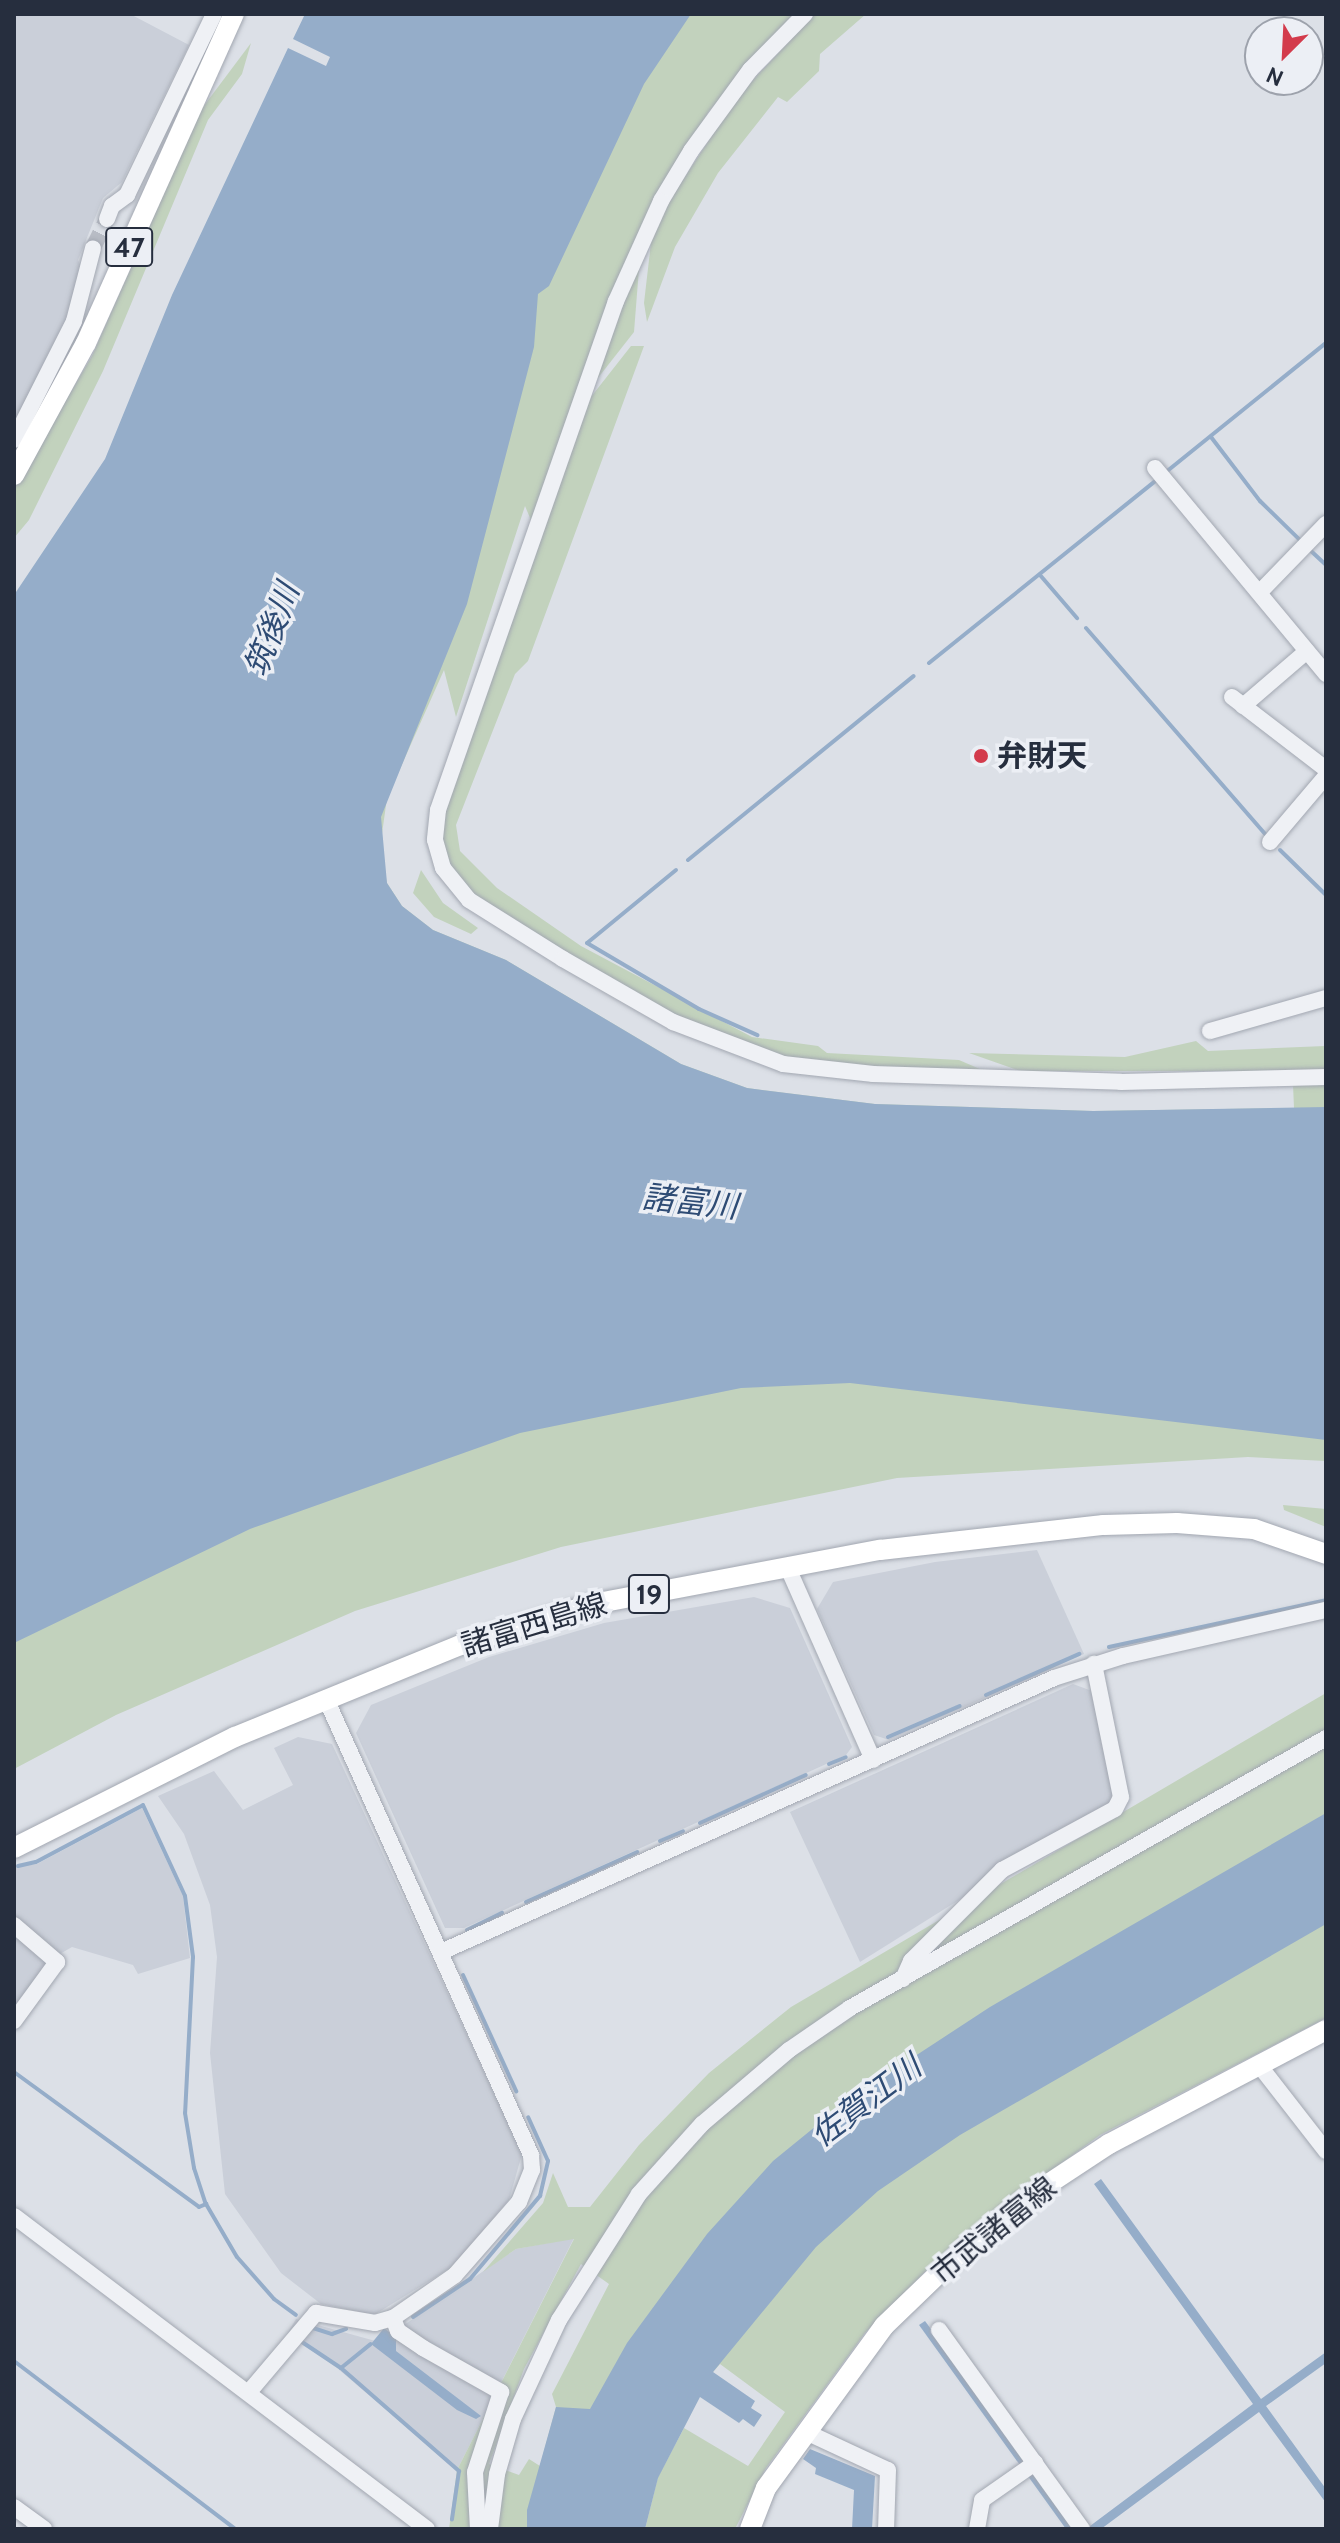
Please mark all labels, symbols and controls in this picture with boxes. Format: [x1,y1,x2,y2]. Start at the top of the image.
north arrow [1244,16,1324,96]
text: N [1262,61,1287,92]
road number: 47 [105,223,153,271]
water label: 筑後川 [237,578,307,682]
place label: 弁財天 [997,738,1087,774]
marker: 弁財天 [972,747,990,765]
water label: 諸富川 [640,1178,740,1226]
road number: 19 [627,1570,671,1618]
street label: 諸富西島線 [457,1586,611,1664]
water label: 佐賀江川 [803,2047,929,2155]
street label: 市武諸富線 [924,2170,1064,2292]

